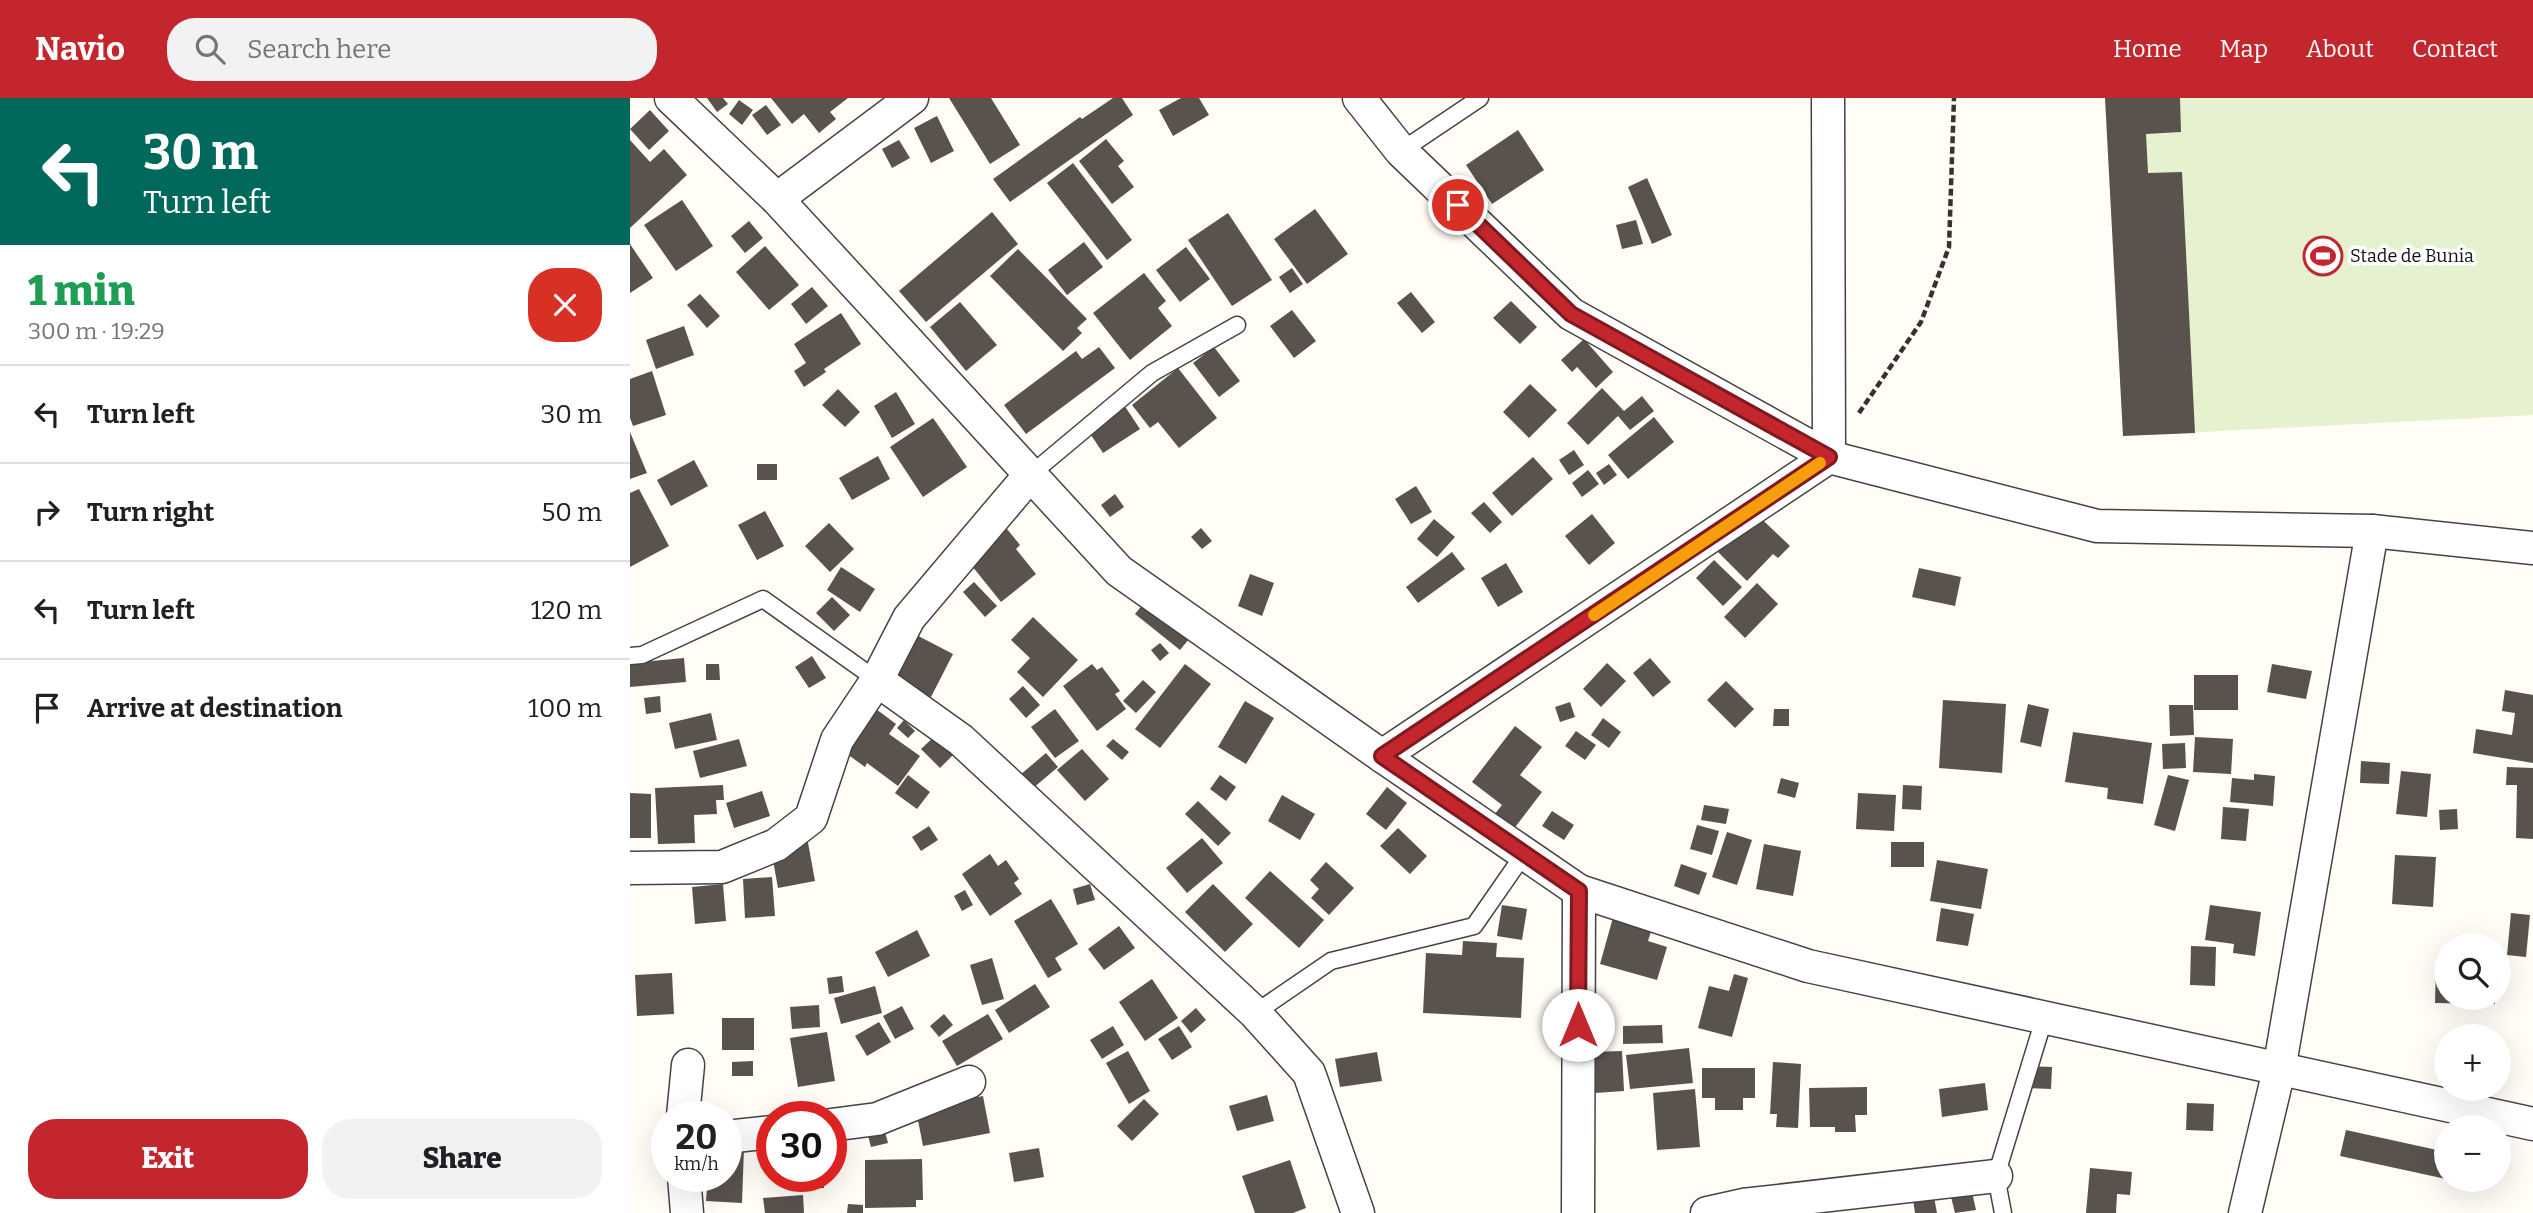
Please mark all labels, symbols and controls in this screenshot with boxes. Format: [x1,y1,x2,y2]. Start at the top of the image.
search box [167,18,657,81]
text: Navio [35,29,125,69]
icon: search [191,30,229,68]
text: Search here [247,34,391,65]
text: Home [2113,35,2182,63]
text: Map [2220,35,2268,63]
text: About [2306,35,2374,63]
text: Contact [2412,35,2498,63]
text: 30 m [143,123,258,182]
icon: left [28,126,119,217]
pin [1428,175,1488,235]
text: Turn left [143,183,271,221]
icon: arrive [1439,186,1477,224]
sports icon: Stade de Bunia [2302,235,2344,277]
place label: Stade de Bunia [2350,245,2474,267]
text: 1 min [28,266,135,316]
button: close [528,268,602,342]
text: 300 m · 19:29 [28,317,165,345]
icon: left [28,395,66,433]
text: Turn left [87,399,195,430]
text: 30 m [541,399,602,430]
icon: right [28,493,66,531]
text: Turn right [87,497,214,528]
text: 50 m [541,497,602,528]
icon: left [28,591,66,629]
text: Turn left [87,595,195,626]
text: 120 m [531,595,602,626]
icon: arrive [28,689,66,727]
text: Arrive at destination [87,693,342,724]
text: 100 m [528,693,602,724]
map controls [2434,933,2511,1192]
button: search [2434,933,2511,1010]
position arrow [1541,988,1615,1062]
button: + [2434,1024,2511,1101]
speed limit sign: 30 [756,1101,847,1192]
button: − [2434,1115,2511,1192]
text: 20 [676,1116,717,1158]
button: Exit [28,1119,308,1199]
button: Share [322,1119,602,1199]
text: km/h [674,1153,719,1175]

